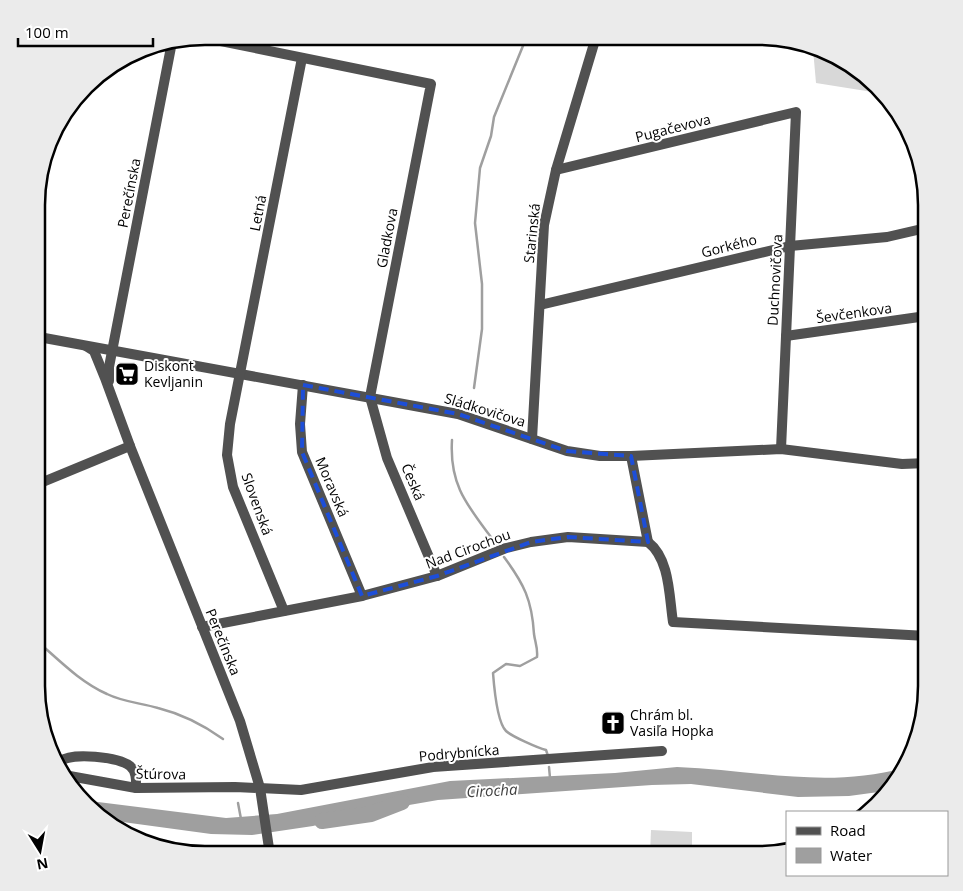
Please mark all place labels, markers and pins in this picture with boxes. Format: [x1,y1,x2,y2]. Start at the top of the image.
place label: Diskont Kevljanin [144,356,203,391]
supermarket icon: Diskont Kevljanin [114,361,140,387]
place label: Chrám bl. Vasiľa Hopka [630,705,714,740]
church icon: Chrám bl. Vasiľa Hopka [600,710,626,736]

